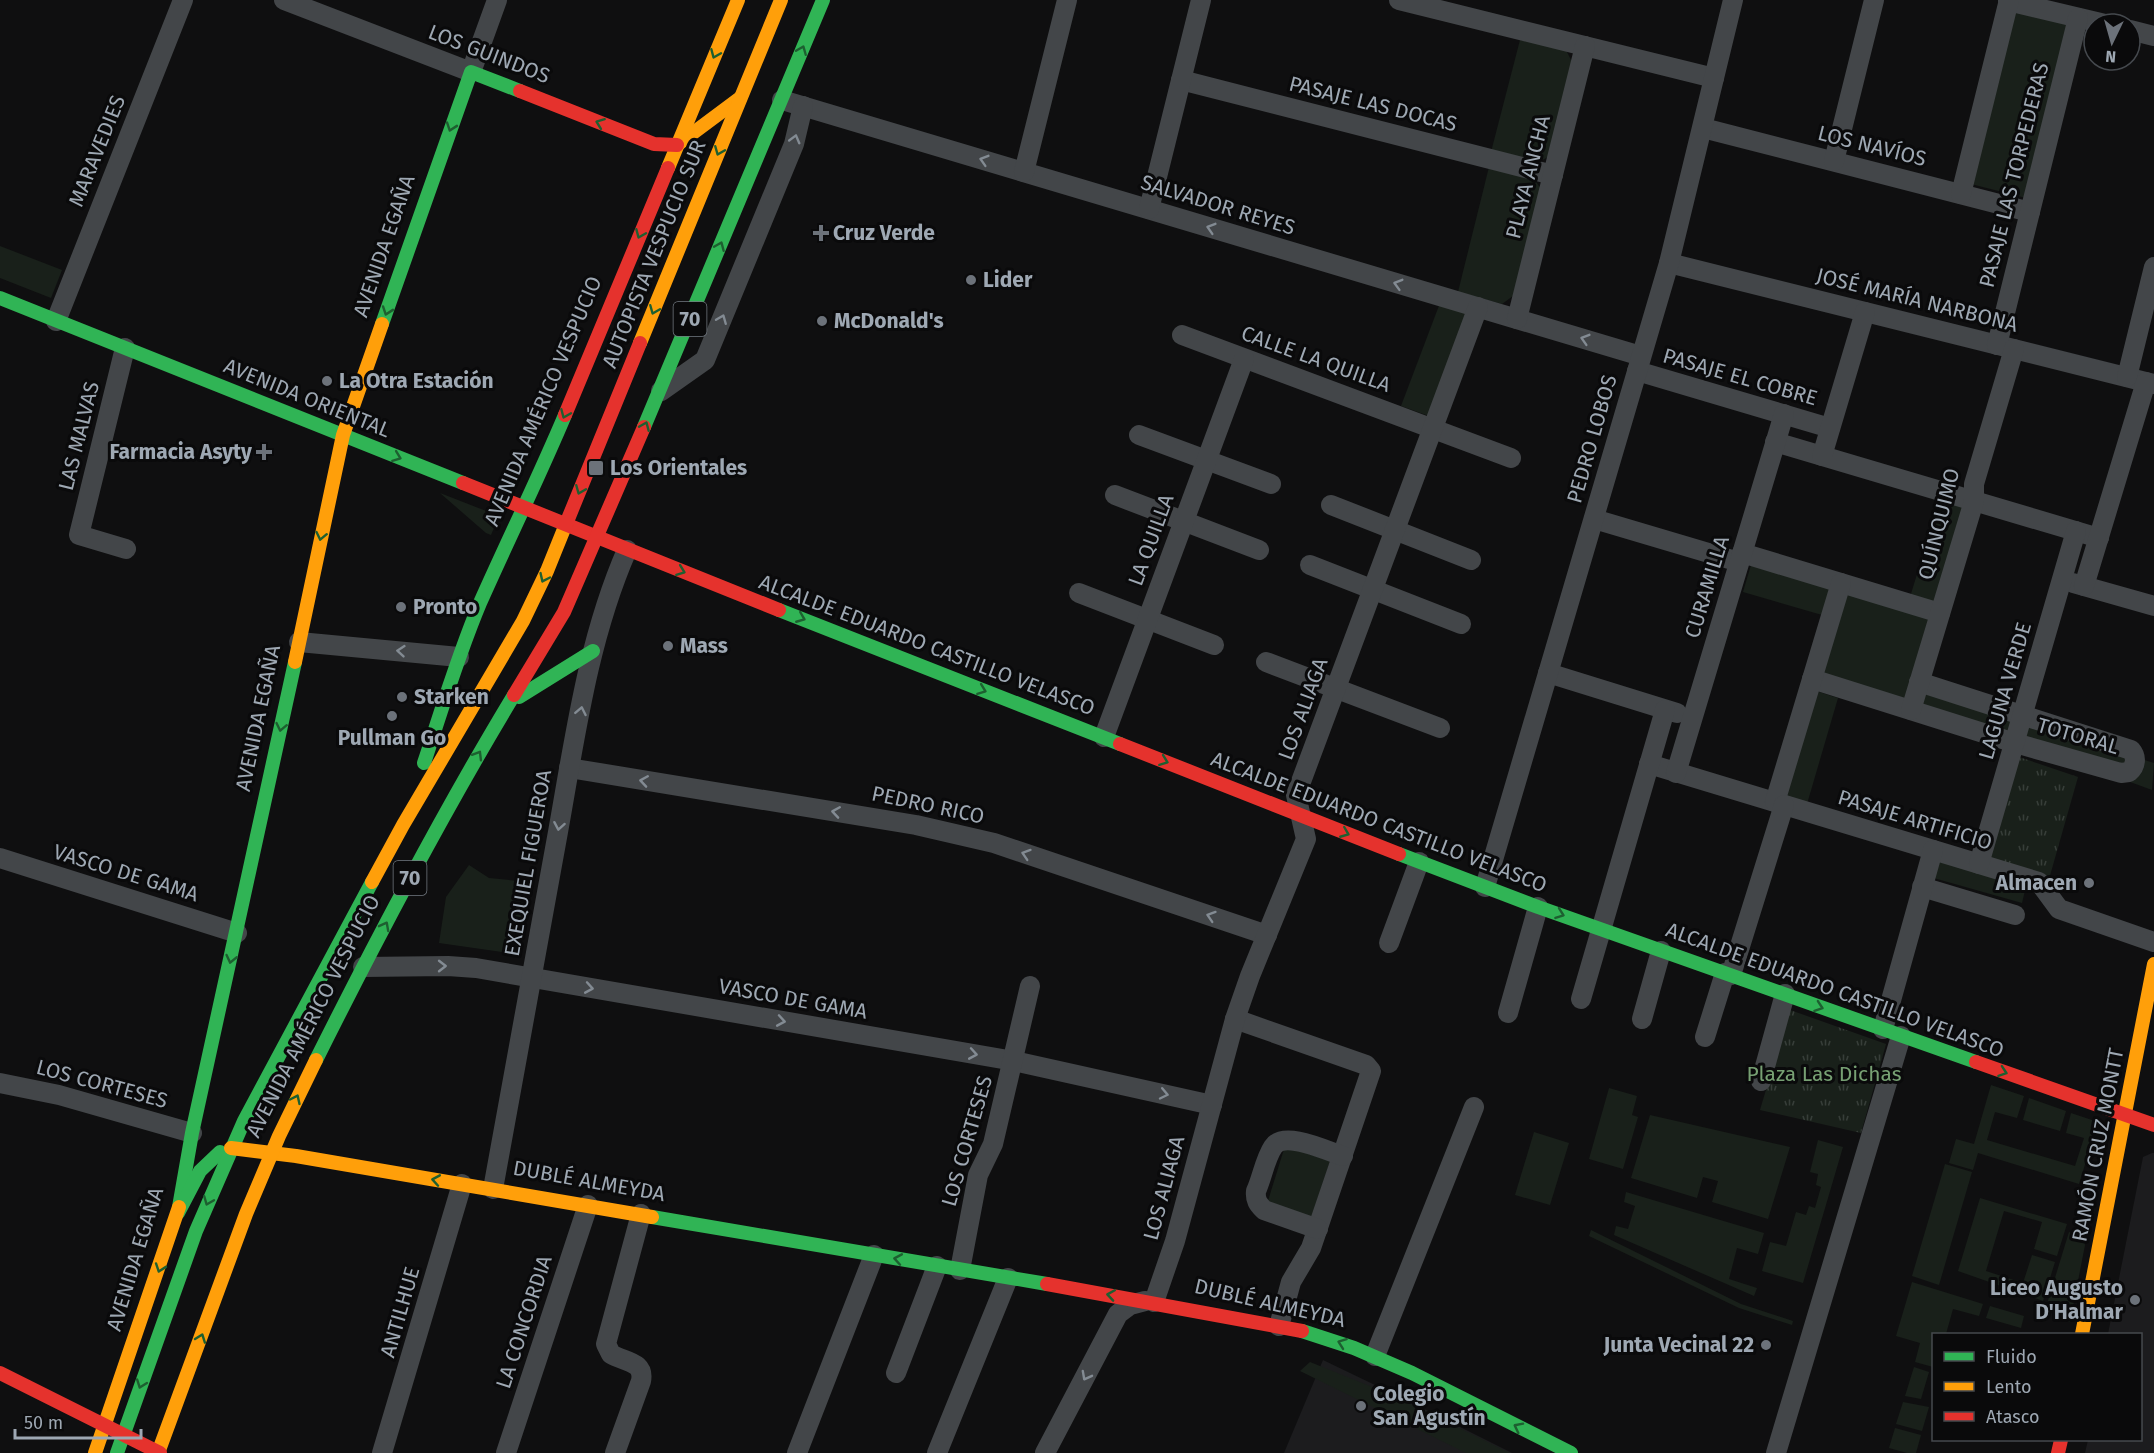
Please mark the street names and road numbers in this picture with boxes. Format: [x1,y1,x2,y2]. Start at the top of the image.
street label: LOS GUINDOS [424,19,554,89]
street label: PASAJE LAS TORPEDERAS [1973,60,2055,290]
street label: PASAJE LAS DOCAS [1286,71,1460,137]
street label: MARAVEDIES [63,91,131,211]
street label: PLAYA ANCHA [1500,113,1556,241]
street label: LOS NAVÍOS [1815,120,1929,172]
street label: AUTOPISTA VESPUCIO SUR [596,136,712,372]
street label: SALVADOR REYES [1138,169,1298,241]
street label: AVENIDA EGAÑA [347,171,421,321]
street label: JOSÉ MARÍA NARBONA [1814,262,2020,338]
street label: AVENIDA AMÉRICO VESPUCIO [479,272,607,530]
road number: 70 [674,302,706,336]
street label: CALLE LA QUILLA [1238,320,1394,398]
street label: PASAJE EL COBRE [1660,343,1820,411]
street label: AVENIDA ORIENTAL [220,353,395,443]
street label: PEDRO LOBOS [1561,372,1623,506]
street label: LAS MALVAS [53,379,105,493]
street label: QUÍNQUIMO [1913,465,1965,583]
street label: LA QUILLA [1122,491,1180,589]
street label: CURAMILLA [1679,533,1735,641]
street label: ALCALDE EDUARDO CASTILLO VELASCO [755,569,1099,721]
street label: LAGUNA VERDE [1973,619,2037,763]
street label: AVENIDA EGAÑA [230,643,286,793]
street label: LOS ALIAGA [1273,654,1333,764]
street label: TOTORAL [2034,712,2122,760]
street label: ALCALDE EDUARDO CASTILLO VELASCO [1207,746,1551,898]
street label: EXEQUIEL FIGUEROA [499,768,557,958]
street label: PEDRO RICO [869,780,987,830]
street label: PASAJE ARTIFICIO [1835,784,1995,856]
street label: VASCO DE GAMA [50,839,202,907]
road number: 70 [394,861,426,895]
street label: AVENIDA AMÉRICO VESPUCIO [240,890,386,1142]
street label: ALCALDE EDUARDO CASTILLO VELASCO [1663,917,2007,1063]
street label: VASCO DE GAMA [717,973,869,1025]
street label: RAMÓN CRUZ MONTT [2066,1046,2130,1244]
street label: LOS CORTESES [33,1054,171,1114]
street label: LOS CORTESES [936,1073,998,1209]
street label: LOS ALIAGA [1138,1133,1190,1243]
street label: DUBLÉ ALMEYDA [511,1155,667,1207]
street label: AVENIDA EGAÑA [101,1184,169,1334]
street label: LA CONCORDIA [490,1252,558,1392]
street label: ANTILHUE [375,1264,425,1360]
street label: DUBLÉ ALMEYDA [1192,1273,1348,1333]

